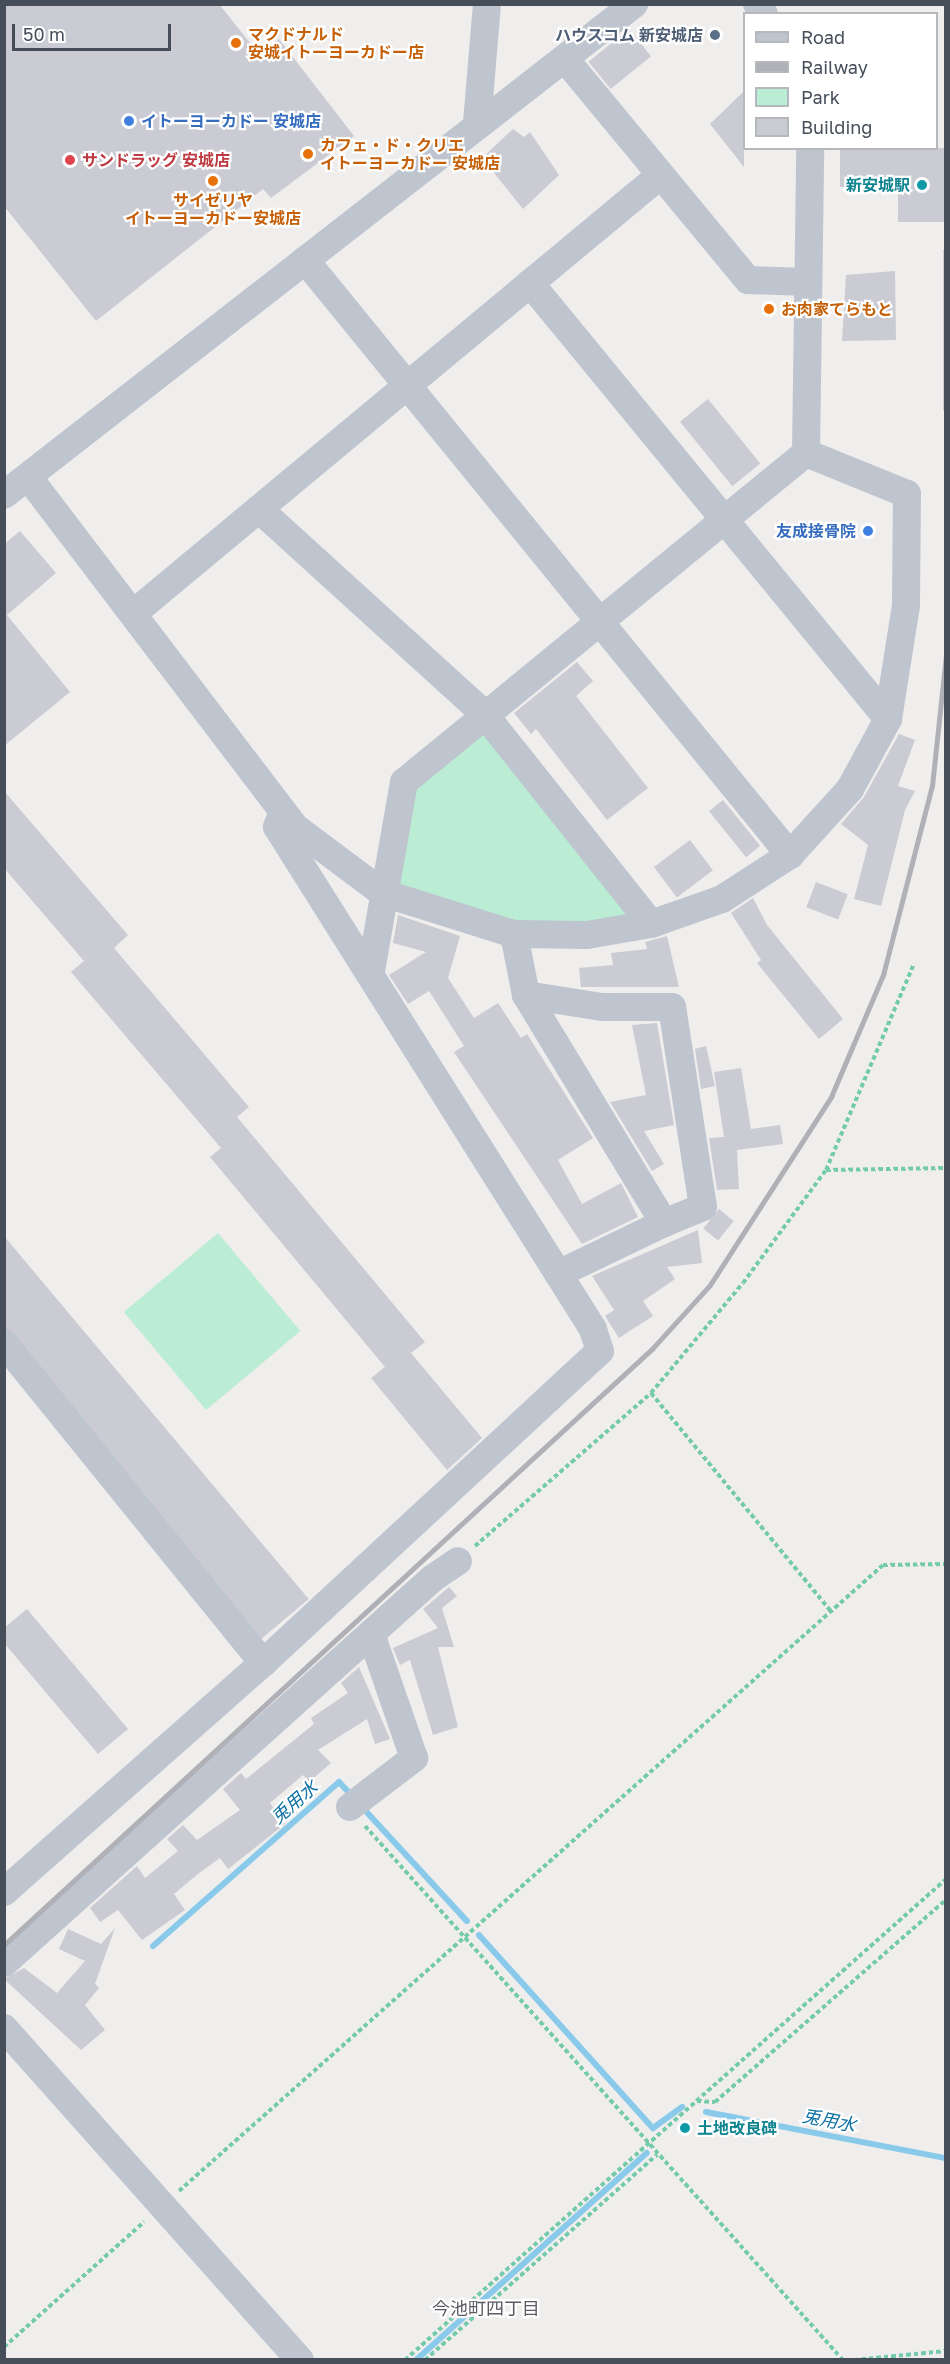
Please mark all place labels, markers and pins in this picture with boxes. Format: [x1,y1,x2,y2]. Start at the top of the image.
place label: マクドナルド 安城イトーヨーカドー店 [248,24,424,62]
place label: ハウスコム 新安城店 [555,25,703,45]
marker: ハウスコム 新安城店 [708,28,722,42]
marker: マクドナルド 安城イトーヨーカドー店 [229,36,243,50]
place label: イトーヨーカドー 安城店 [141,111,321,131]
marker: イトーヨーカドー 安城店 [122,114,136,128]
place label: カフェ・ド・クリエ イトーヨーカドー 安城店 [320,135,500,173]
marker: カフェ・ド・クリエ イトーヨーカドー 安城店 [301,147,315,161]
place label: サンドラッグ 安城店 [82,150,230,170]
marker: サンドラッグ 安城店 [63,153,77,167]
marker: サイゼリヤ イトーヨーカドー安城店 [206,174,220,188]
place label: 新安城駅 [846,175,910,195]
marker: 新安城駅 [915,178,929,192]
place label: サイゼリヤ イトーヨーカドー安城店 [125,190,301,228]
place label: お肉家てらもと [781,299,893,319]
marker: お肉家てらもと [762,302,776,316]
place label: 友成接骨院 [776,521,856,541]
marker: 友成接骨院 [861,524,875,538]
place label: 土地改良碑 [697,2118,777,2138]
marker: 土地改良碑 [678,2121,692,2135]

